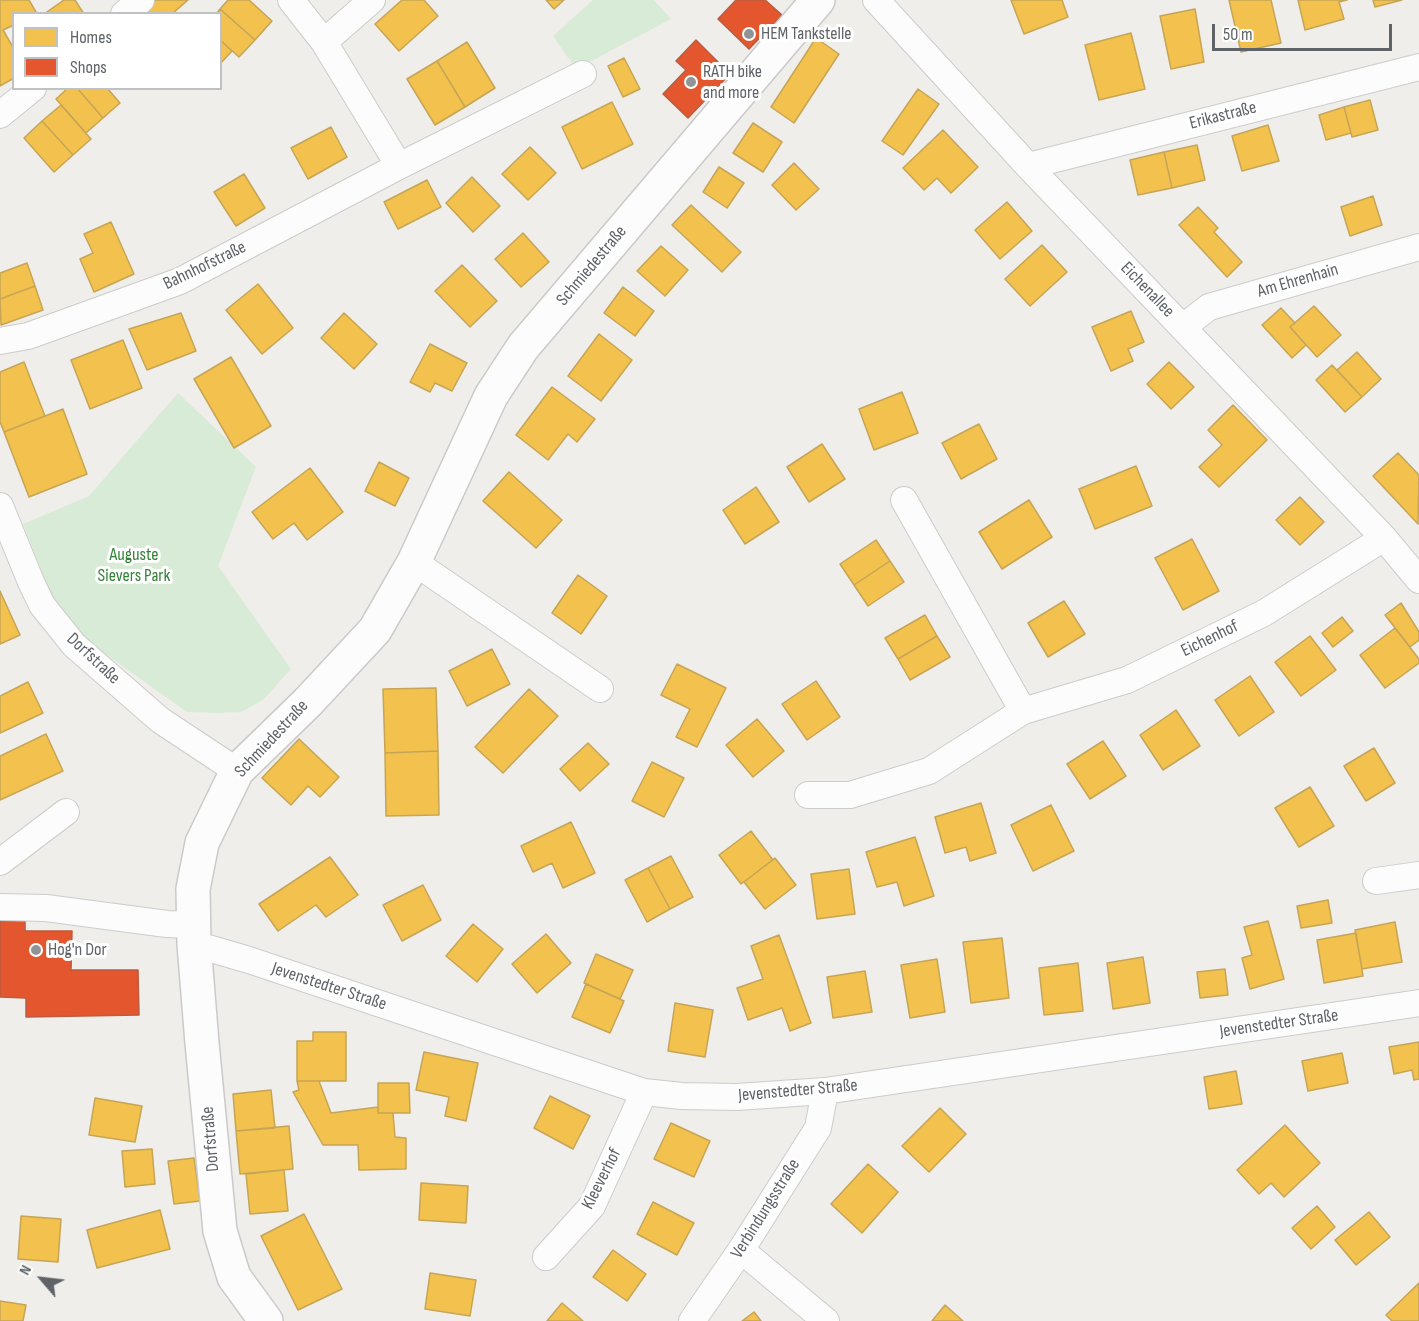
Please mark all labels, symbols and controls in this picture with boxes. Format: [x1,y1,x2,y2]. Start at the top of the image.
legend [12,12,222,90]
scale bar [1215,12,1395,50]
place label: HEM Tankstelle [761,23,851,45]
text: 50 m [1223,24,1253,45]
text: Homes [70,27,112,48]
marker: HEM Tankstelle [742,27,756,41]
text: Shops [70,57,107,78]
place label: RATH bike and more [703,61,762,104]
marker: RATH bike and more [684,75,698,89]
street label: Erikastraße [1187,97,1259,135]
street label: Schmiedestraße [552,222,632,310]
street label: Bahnhofstraße [160,237,250,295]
street label: Eichenallee [1115,258,1179,322]
street label: Am Ehrenhain [1255,259,1341,303]
park label: Auguste Sievers Park [98,544,170,586]
street label: Eichenhof [1178,616,1242,662]
street label: Dorfstraße [62,629,124,689]
street label: Schmiedestraße [231,696,313,782]
place label: Hog'n Dor [48,939,107,961]
marker: Hog'n Dor [29,943,43,957]
street label: Jevenstedter Straße [269,958,389,1016]
street label: Jevenstedter Straße [1218,1005,1340,1043]
street label: Jevenstedter Straße [738,1075,858,1107]
street label: Dorfstraße [197,1105,225,1173]
street label: Kleeverhof [578,1145,626,1213]
street label: Verbindungsstraße [727,1155,805,1263]
north arrow [12,1249,72,1309]
text: N [15,1262,36,1279]

